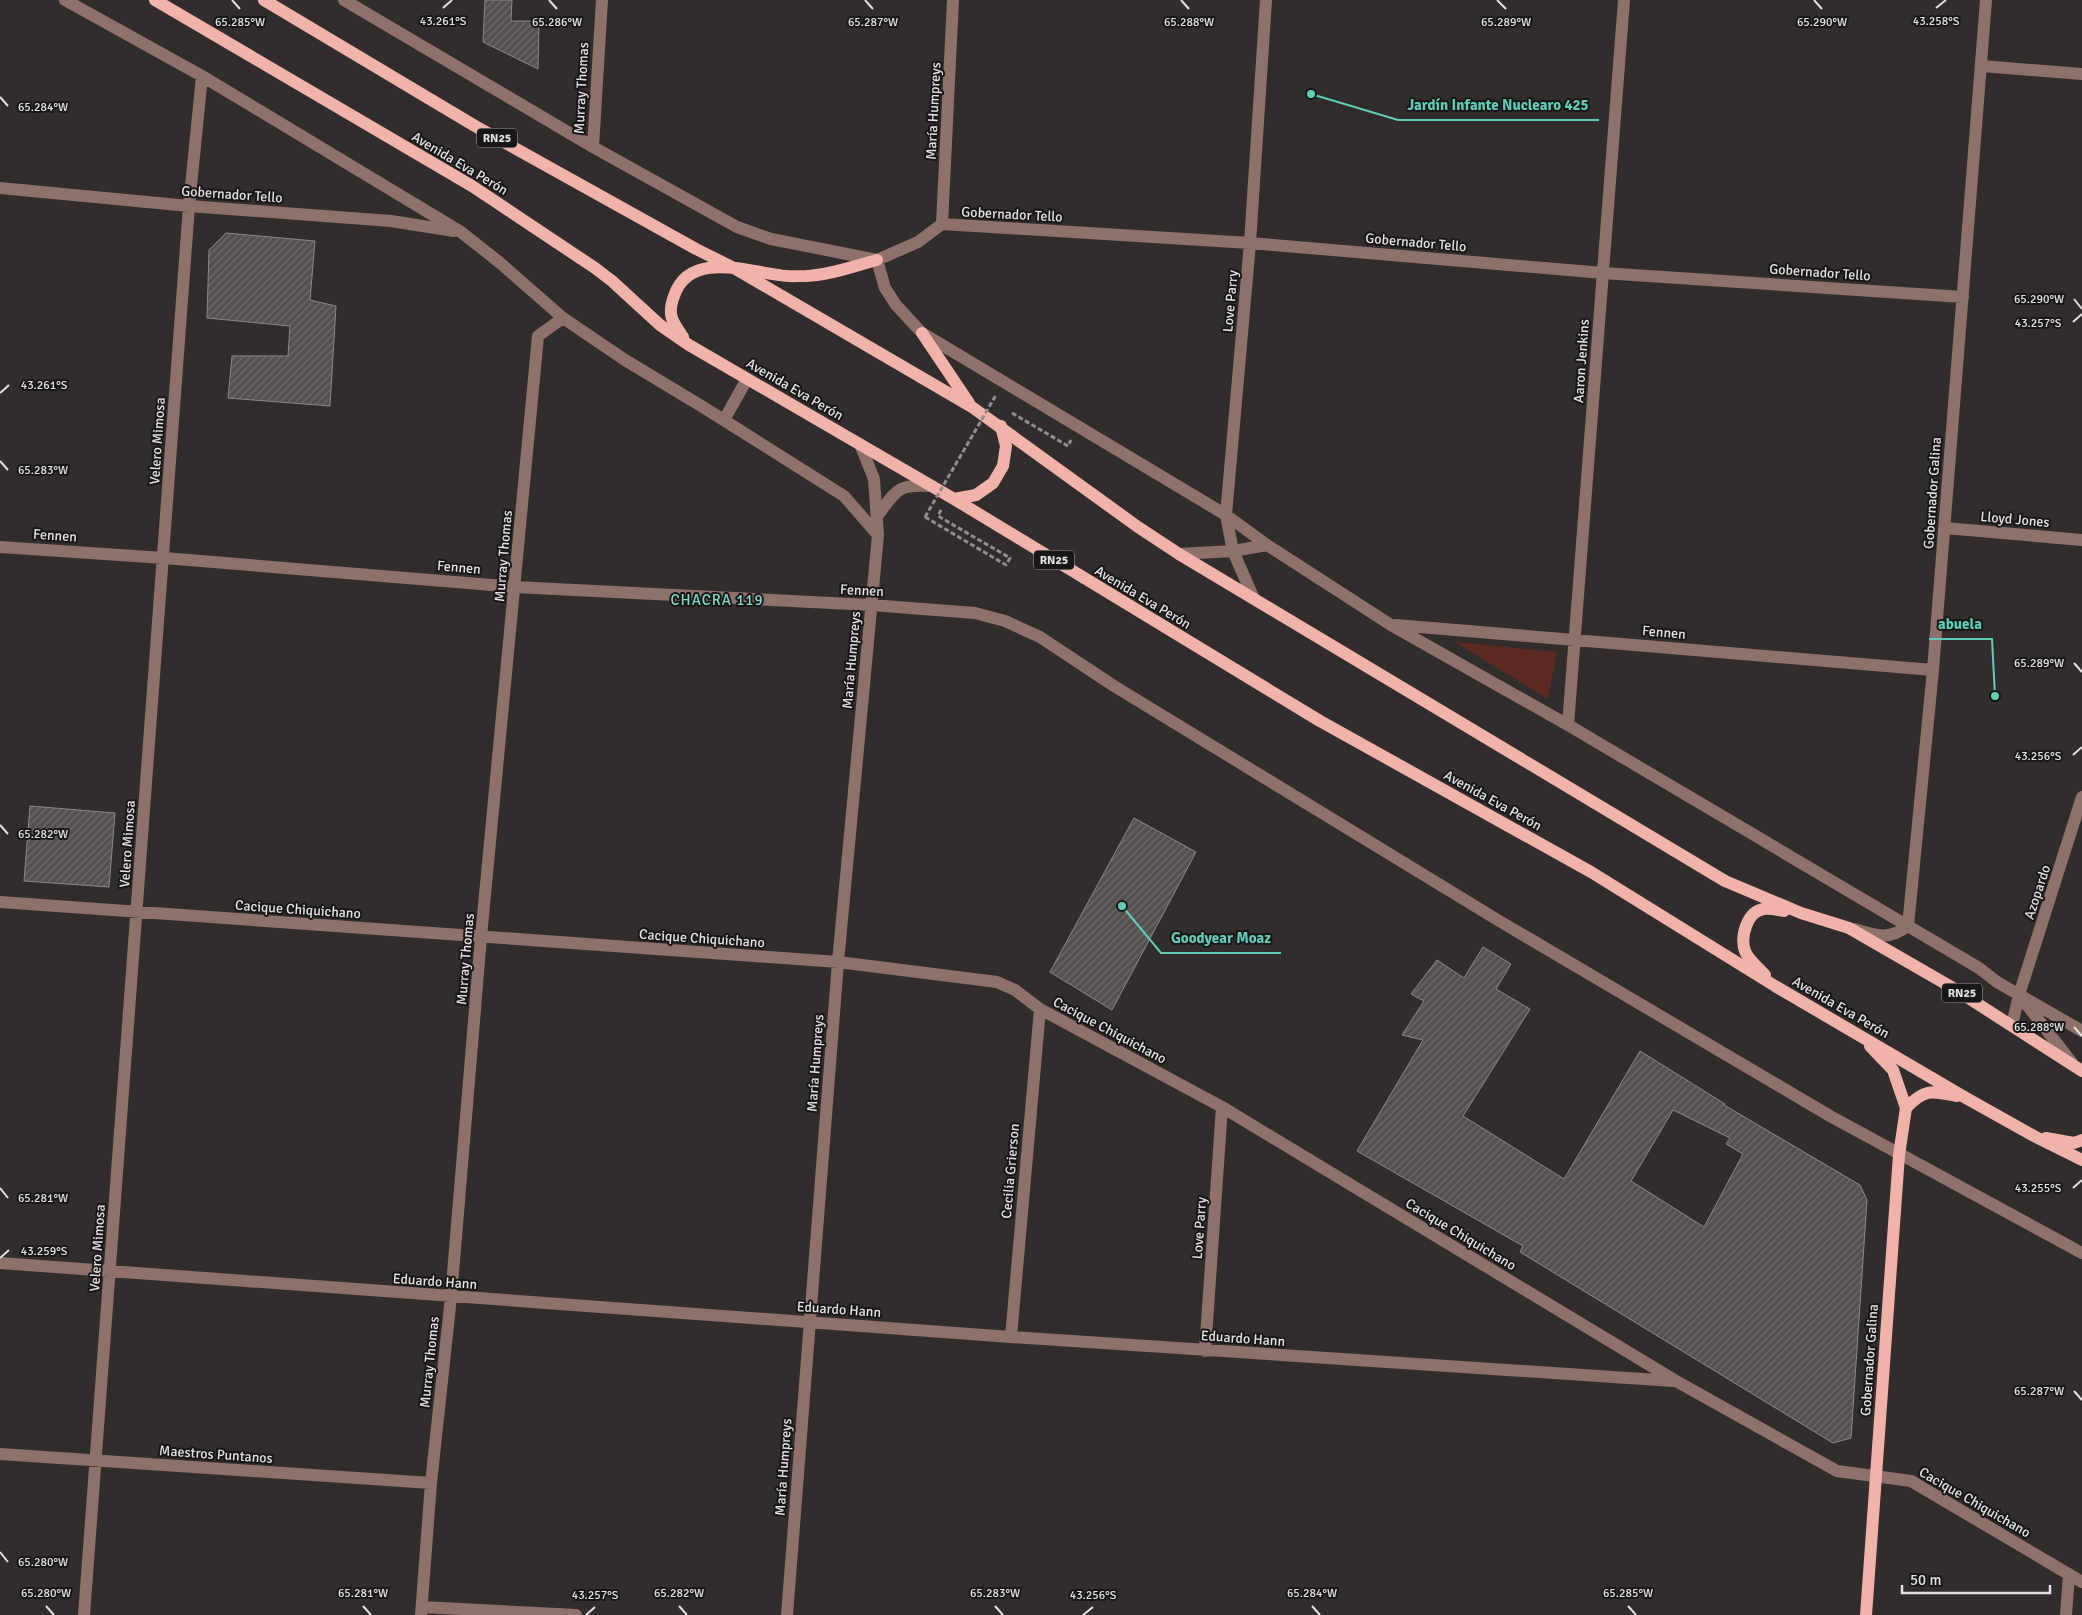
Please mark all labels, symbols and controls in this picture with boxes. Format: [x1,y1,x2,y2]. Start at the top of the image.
text: 43.261°S [420,14,467,29]
text: 43.258°S [1913,14,1960,29]
text: 65.285°W [215,15,265,30]
text: 65.286°W [532,15,582,30]
text: 65.287°W [848,15,898,30]
text: 65.288°W [1164,15,1214,30]
text: 65.289°W [1481,15,1531,30]
text: 65.290°W [1797,15,1847,30]
street label: Murray Thomas [571,42,592,134]
street label: María Humpreys [922,62,945,160]
callout: Jardín Infante Nuclearo 425 [1398,90,1599,120]
text: Jardín Infante Nuclearo 425 [1407,96,1589,114]
text: 65.284°W [18,100,68,115]
street label: Avenida Eva Perón [409,128,511,199]
road number: RN25 [477,128,517,148]
street label: Gobernador Tello [181,182,283,207]
street label: Gobernador Tello [961,203,1063,226]
street label: Gobernador Tello [1365,230,1467,255]
street label: Gobernador Tello [1769,260,1871,285]
street label: Love Parry [1219,269,1242,333]
text: 65.290°W [2014,292,2064,307]
text: 43.257°S [2015,316,2062,331]
street label: Aaron Jenkins [1570,319,1593,404]
street label: Avenida Eva Perón [743,355,846,424]
text: 43.261°S [21,378,68,393]
street label: Velero Mimosa [146,397,169,485]
street label: Gobernador Galina [1920,437,1945,550]
text: 65.283°W [18,463,68,478]
street label: Lloyd Jones [1980,508,2050,531]
street label: Murray Thomas [491,510,516,603]
street label: Fennen [33,525,77,546]
road number: RN25 [1034,550,1074,570]
street label: Fennen [436,557,482,578]
street label: Avenida Eva Perón [1092,562,1194,633]
street label: Fennen [840,581,884,600]
district label: CHACRA 119 [671,591,763,609]
callout: abuela [1929,609,1992,639]
street label: María Humpreys [839,611,864,710]
text: abuela [1938,615,1982,633]
street label: Fennen [1641,622,1687,643]
text: 65.289°W [2014,656,2064,671]
text: 43.256°S [2015,749,2062,764]
street label: Avenida Eva Perón [1441,767,1545,834]
street label: Velero Mimosa [116,800,139,888]
text: 65.282°W [18,827,68,842]
street label: Azopardo [2021,863,2054,921]
street label: Cacique Chiquichano [235,897,361,922]
street label: Murray Thomas [453,913,478,1006]
callout: Goodyear Moaz [1161,923,1281,953]
street label: Cacique Chiquichano [639,926,765,951]
text: Goodyear Moaz [1171,929,1271,947]
street label: Avenida Eva Perón [1789,973,1892,1042]
road number: RN25 [1942,984,1982,1002]
street label: Cacique Chiquichano [1050,993,1169,1068]
street label: María Humpreys [804,1014,827,1112]
text: 65.288°W [2014,1020,2064,1035]
street label: Cecilia Grierson [998,1123,1023,1219]
text: 43.255°S [2015,1181,2062,1196]
text: 65.281°W [18,1191,68,1206]
street label: Cacique Chiquichano [1402,1195,1519,1274]
street label: Love Parry [1189,1196,1210,1260]
street label: Velero Mimosa [86,1204,109,1292]
text: 43.259°S [21,1244,68,1259]
street label: Eduardo Hann [392,1270,478,1293]
street label: Eduardo Hann [796,1298,882,1321]
street label: Gobernador Galina [1857,1304,1882,1417]
street label: Murray Thomas [416,1315,443,1409]
street label: Eduardo Hann [1200,1327,1286,1350]
text: 65.287°W [2014,1384,2064,1399]
street label: María Humpreys [772,1418,795,1516]
street label: Maestros Puntanos [159,1442,273,1467]
street label: Cacique Chiquichano [1916,1464,2034,1541]
text: 65.280°W [18,1555,68,1570]
scale bar [1902,1562,2050,1594]
text: 50 m [1910,1571,1941,1589]
text: 65.280°W [21,1586,71,1601]
text: 65.281°W [338,1586,388,1601]
text: 65.282°W [654,1586,704,1601]
text: 65.283°W [970,1586,1020,1601]
text: 65.284°W [1287,1586,1337,1601]
text: 65.285°W [1603,1586,1653,1601]
text: 43.257°S [572,1588,619,1603]
text: 43.256°S [1070,1588,1117,1603]

